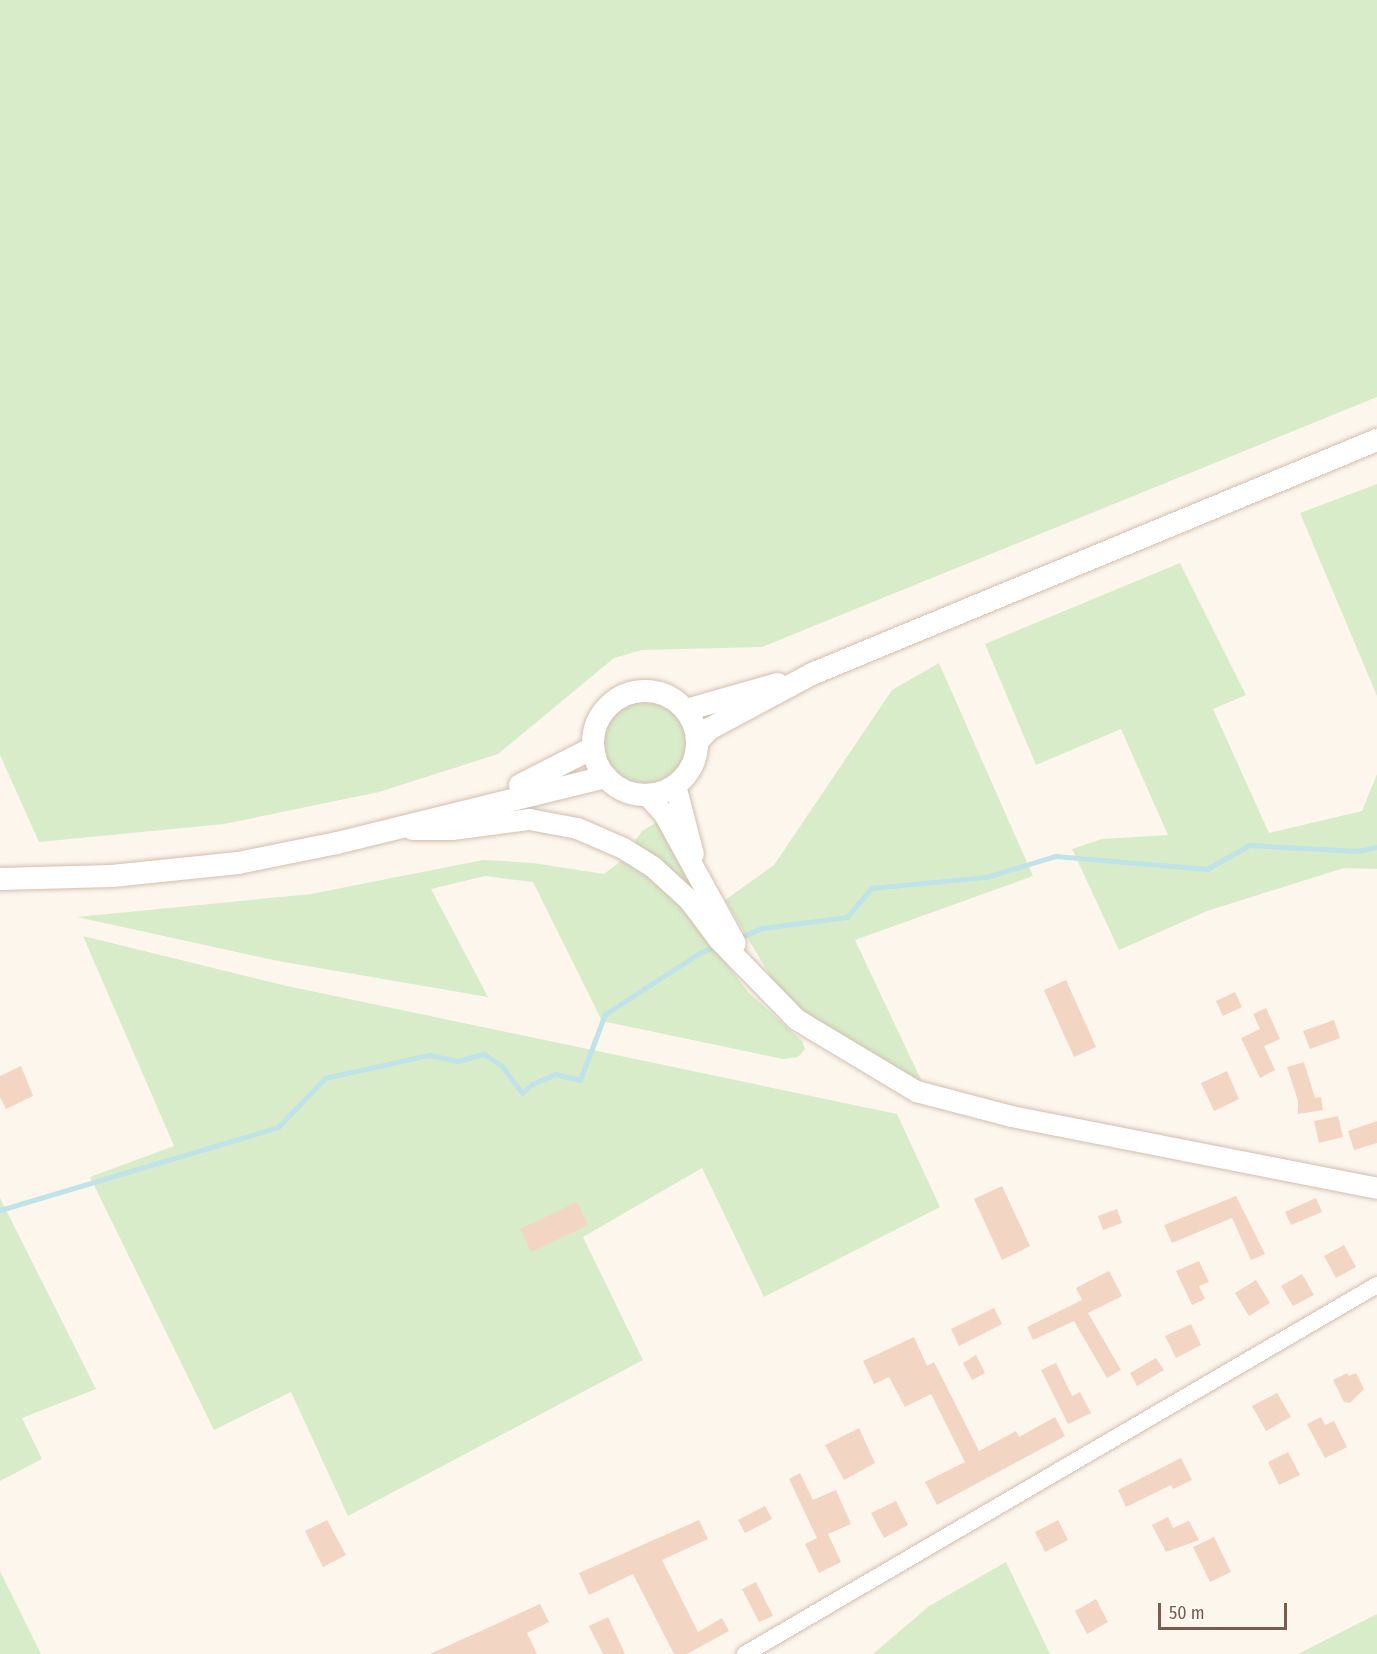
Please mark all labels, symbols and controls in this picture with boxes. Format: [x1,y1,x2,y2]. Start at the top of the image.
scale bar [1161,1591,1290,1629]
text: 50 m [1169,1602,1205,1624]

